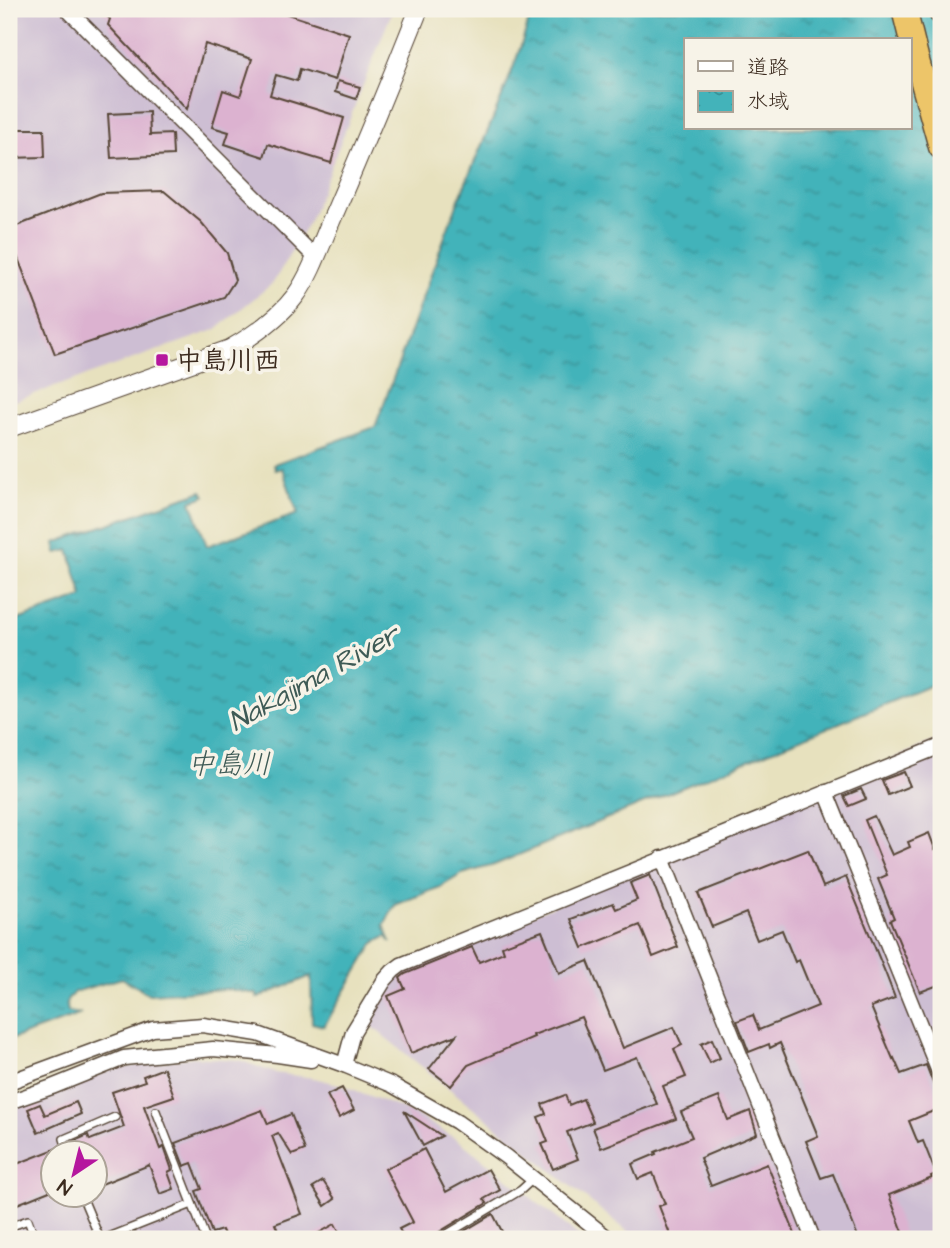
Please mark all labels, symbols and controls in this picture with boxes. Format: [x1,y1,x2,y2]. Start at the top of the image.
legend [684,38,912,130]
text: 道路 [747,53,789,82]
text: 水域 [747,87,789,116]
place label: 中島川西 [176,343,280,379]
marker: 中島川西 [154,352,170,368]
water label: Nakajima River [222,614,408,741]
water label: 中島川 [187,745,271,784]
north arrow [38,1140,108,1210]
text: N [52,1172,78,1201]

